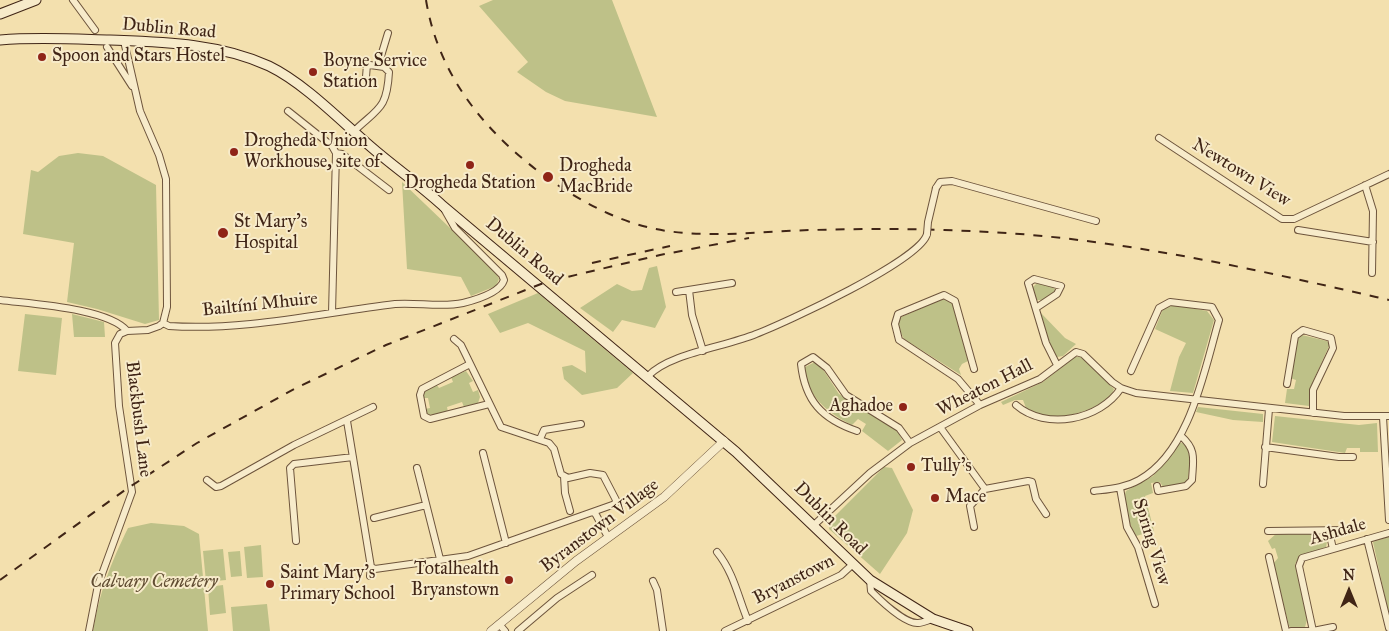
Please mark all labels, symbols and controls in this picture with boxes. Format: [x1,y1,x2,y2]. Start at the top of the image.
street label: Dublin Road [121,14,217,44]
place label: Spoon and Stars Hostel [52,46,225,68]
marker: Spoon and Stars Hostel [36,51,48,63]
place label: Boyne Service Station [323,51,427,94]
marker: Boyne Service Station [307,66,319,78]
place label: Drogheda Union Workhouse, site of [244,131,380,173]
street label: Newtown View [1188,134,1294,212]
marker: Drogheda Union Workhouse, site of [228,146,240,158]
place label: Drogheda MacBride [559,156,633,198]
marker: Drogheda Station [464,159,476,171]
marker: Drogheda MacBride [541,170,555,184]
place label: Drogheda Station [405,173,535,195]
place label: St Mary's Hospital [234,212,307,254]
street label: Dublin Road [481,213,567,291]
marker: St Mary's Hospital [216,226,230,240]
street label: Bailtíní Mhuire [201,288,319,322]
street label: Wheaton Hall [934,355,1036,421]
street label: Blackbush Lane [120,360,156,478]
place label: Aghadoe [829,396,893,418]
marker: Aghadoe [897,401,909,413]
place label: Tully's [921,456,972,478]
marker: Tully's [905,461,917,473]
street label: Byranstown Village [537,474,663,578]
street label: Dublin Road [789,478,871,560]
place label: Mace [945,487,986,509]
marker: Mace [929,492,941,504]
street label: Spring View [1128,496,1174,588]
street label: Ashdale [1307,514,1369,550]
street label: Bryanstown [750,550,838,610]
place label: Totalhealth Bryanstown [411,559,499,602]
place label: Saint Mary's Primary School [280,563,395,606]
north arrow [1324,566,1374,616]
text: N [1343,567,1355,584]
park label: Calvary Cemetery [90,572,218,594]
marker: Totalhealth Bryanstown [503,574,515,586]
marker: Saint Mary's Primary School [264,578,276,590]

